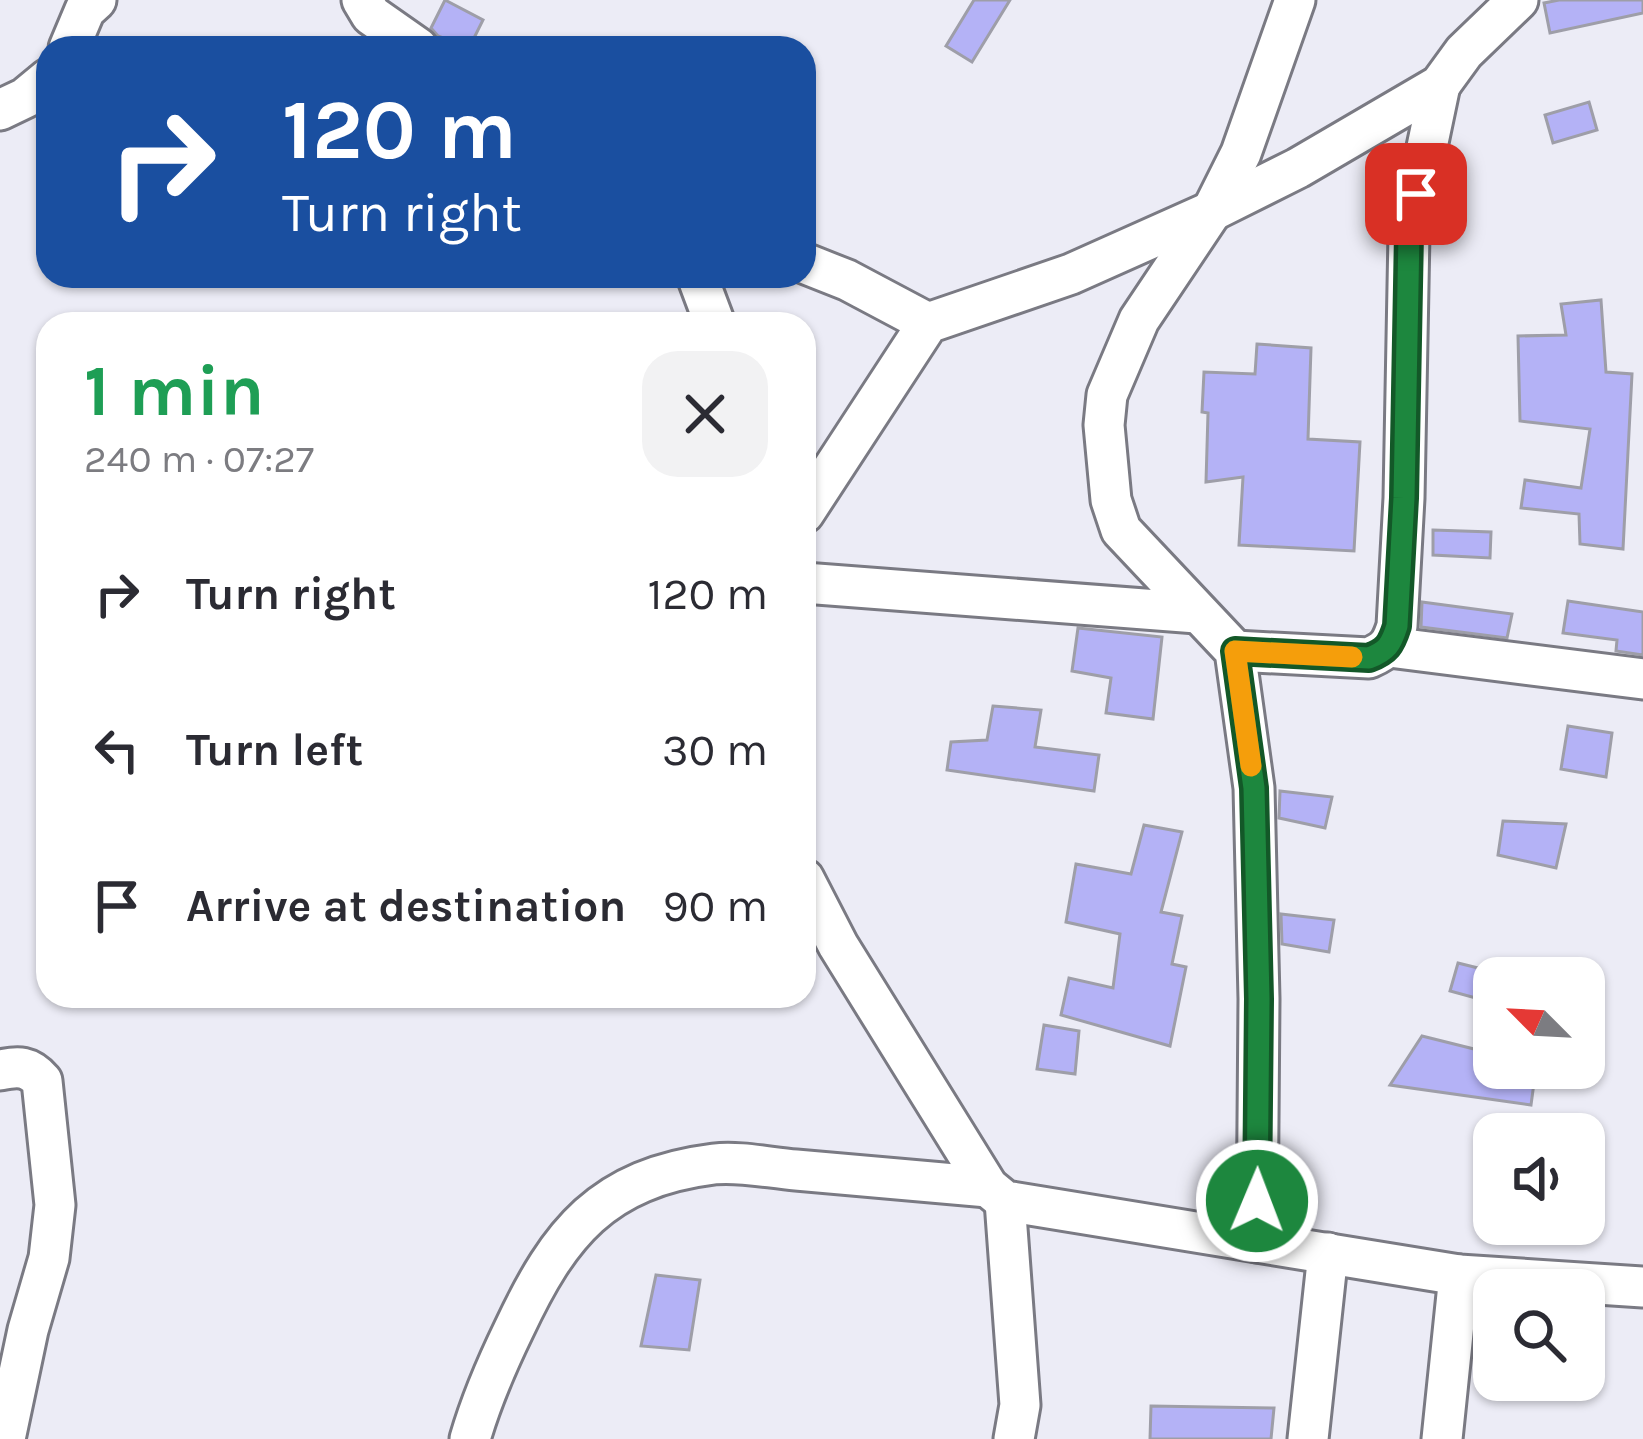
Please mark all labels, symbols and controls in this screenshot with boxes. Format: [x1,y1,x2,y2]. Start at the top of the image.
text: 120 m [282,81,517,179]
icon: right [84,84,240,240]
pin [1365,143,1467,245]
icon: arrive [1383,161,1449,227]
text: Turn right [282,181,522,245]
text: 1 min [84,349,265,433]
button: close [642,351,768,477]
text: 240 m · 07:27 [84,436,314,482]
icon: right [84,561,150,627]
text: Turn right [186,568,396,620]
text: 120 m [648,568,768,620]
icon: left [84,717,150,783]
text: Turn left [186,724,363,776]
text: 30 m [662,724,768,776]
icon: arrive [84,873,150,939]
text: Arrive at destination [186,880,626,932]
text: 90 m [662,880,768,932]
north arrow [1473,957,1605,1089]
map controls [1473,957,1605,1401]
button: sound [1473,1113,1605,1245]
position arrow [1194,1138,1320,1264]
button: search [1473,1269,1605,1401]

